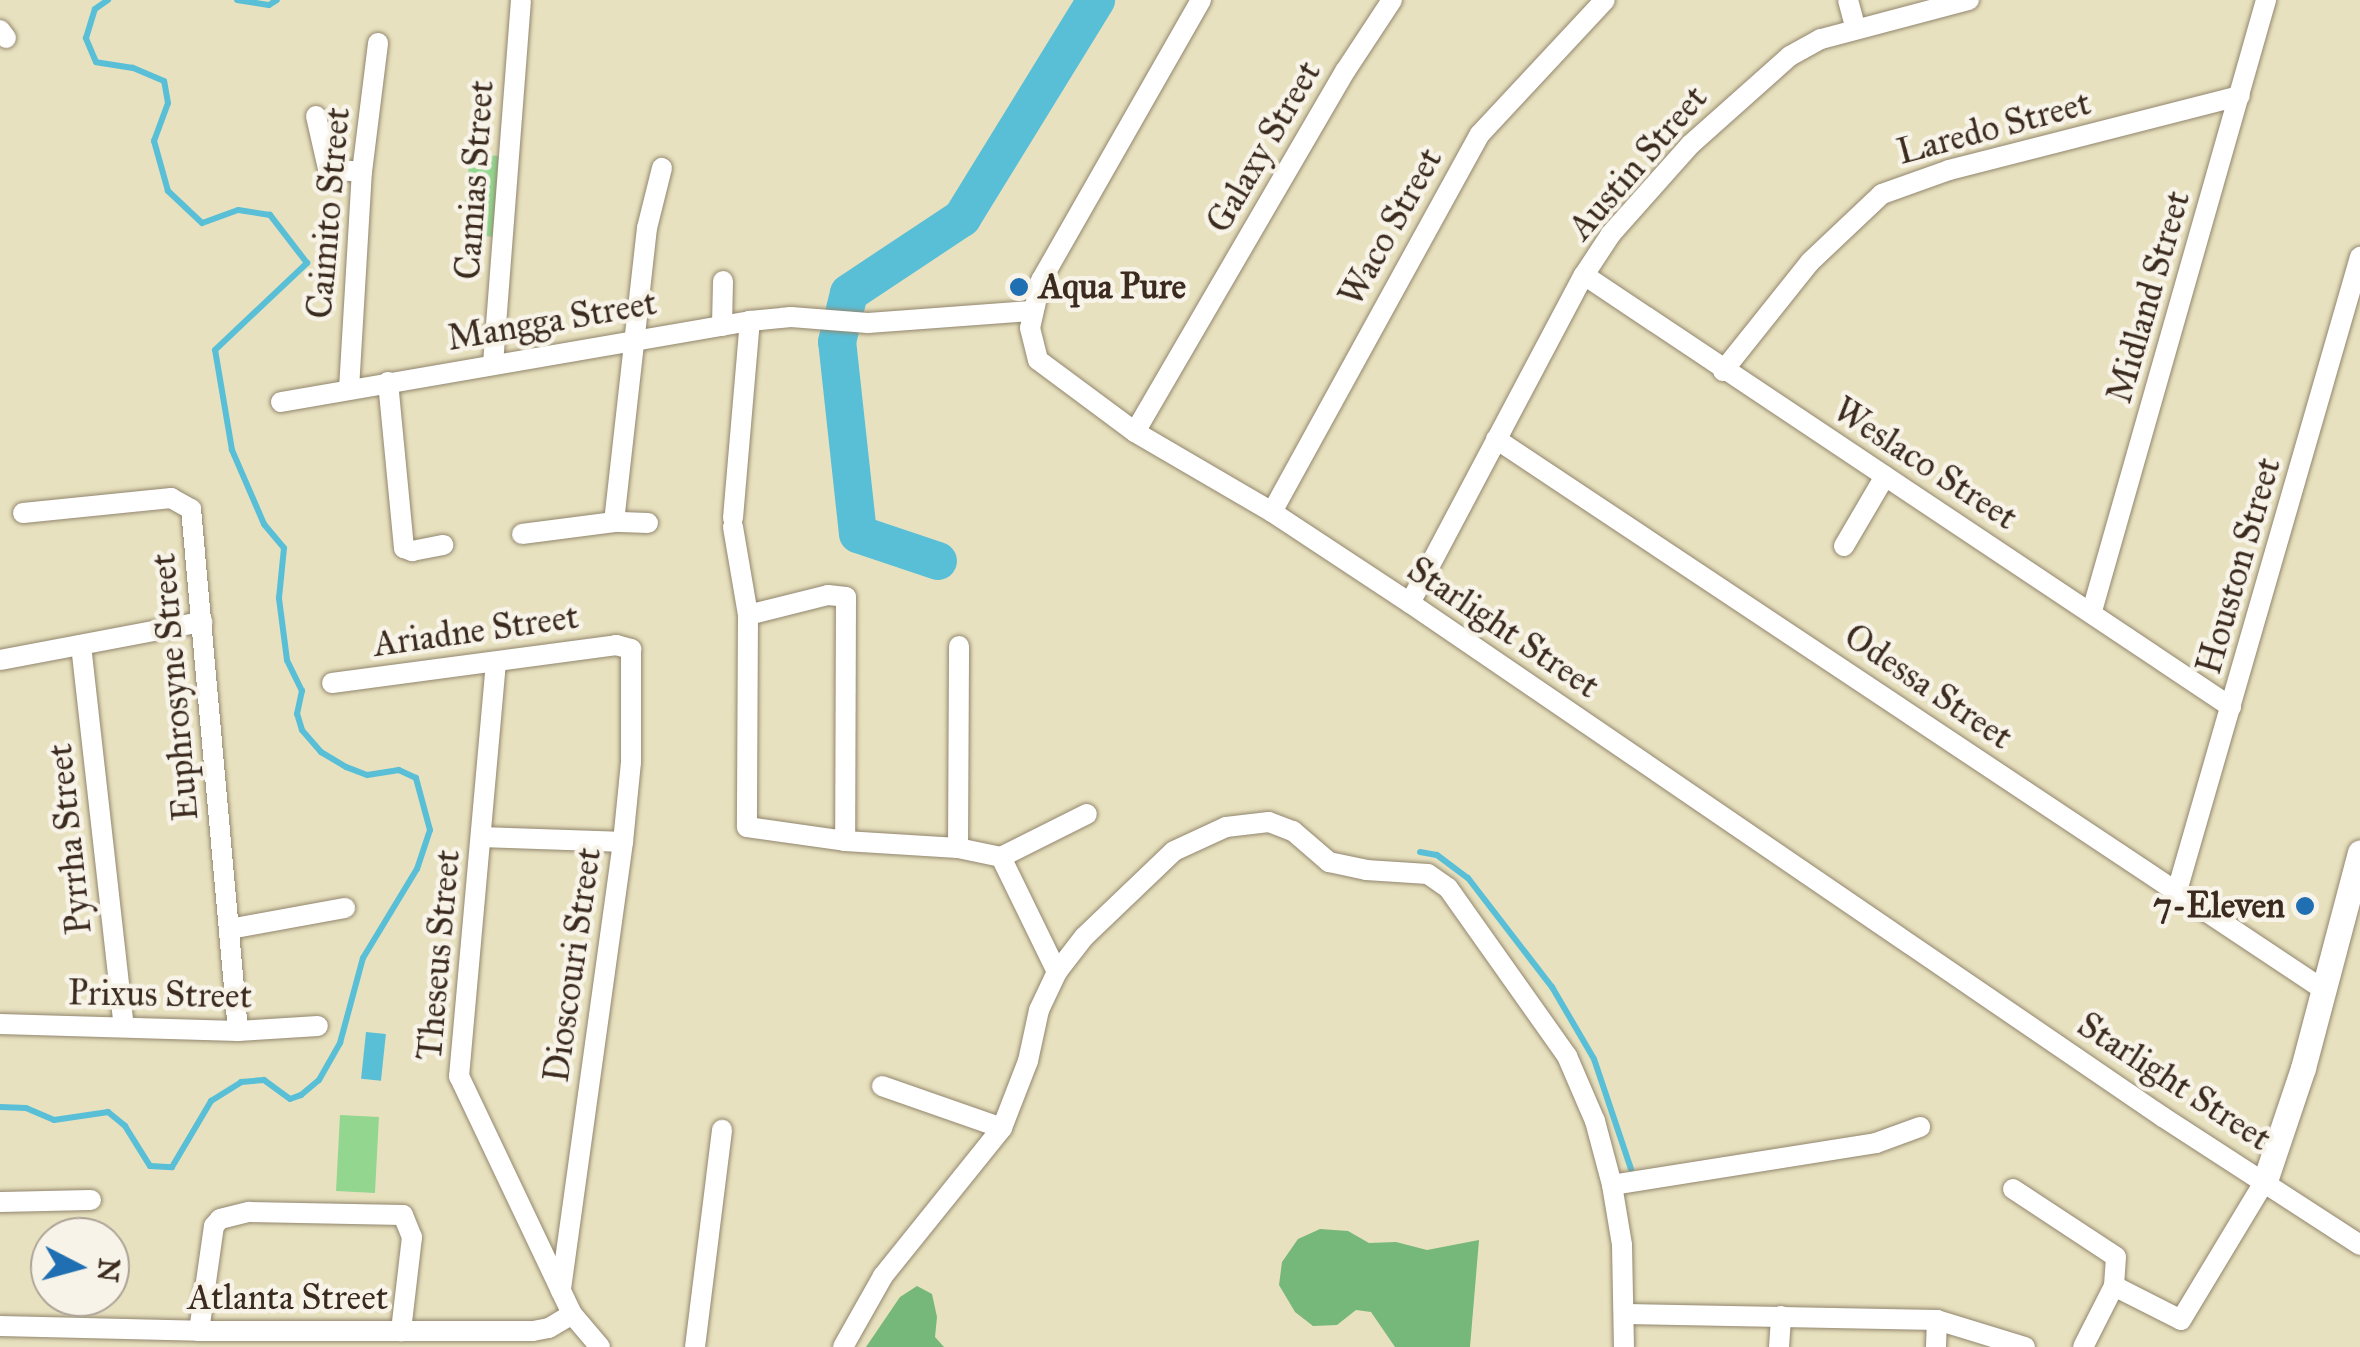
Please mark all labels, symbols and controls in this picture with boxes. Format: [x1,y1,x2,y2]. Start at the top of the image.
street label: Galaxy Street [1198,54,1330,240]
street label: Austin Street [1560,78,1716,248]
street label: Camias Street [447,79,503,281]
street label: Laredo Street [1893,82,2095,174]
street label: Caimito Street [299,106,359,320]
street label: Waco Street [1331,141,1451,313]
street label: Midland Street [2099,186,2199,408]
place label: Aqua Pure [1039,266,1186,308]
marker: Aqua Pure [1008,276,1030,298]
street label: Mangga Street [444,282,660,360]
street label: Weslaco Street [1825,389,2025,539]
street label: Houston Street [2188,453,2290,679]
street label: Starlight Street [1399,549,1607,707]
street label: Euphrosyne Street [142,551,208,823]
street label: Ariadne Street [371,596,581,666]
street label: Odessa Street [1836,615,2020,759]
street label: Pyrrha Street [39,742,101,936]
street label: Dioscouri Street [536,845,610,1085]
street label: Theseus Street [409,848,469,1062]
place label: 7-Eleven [2153,885,2285,927]
marker: 7-Eleven [2294,895,2316,917]
street label: Prixus Street [68,972,252,1018]
street label: Starlight Street [2070,1004,2278,1160]
north arrow [30,1217,130,1317]
text: N [90,1256,127,1284]
street label: Atlanta Street [188,1277,388,1319]

